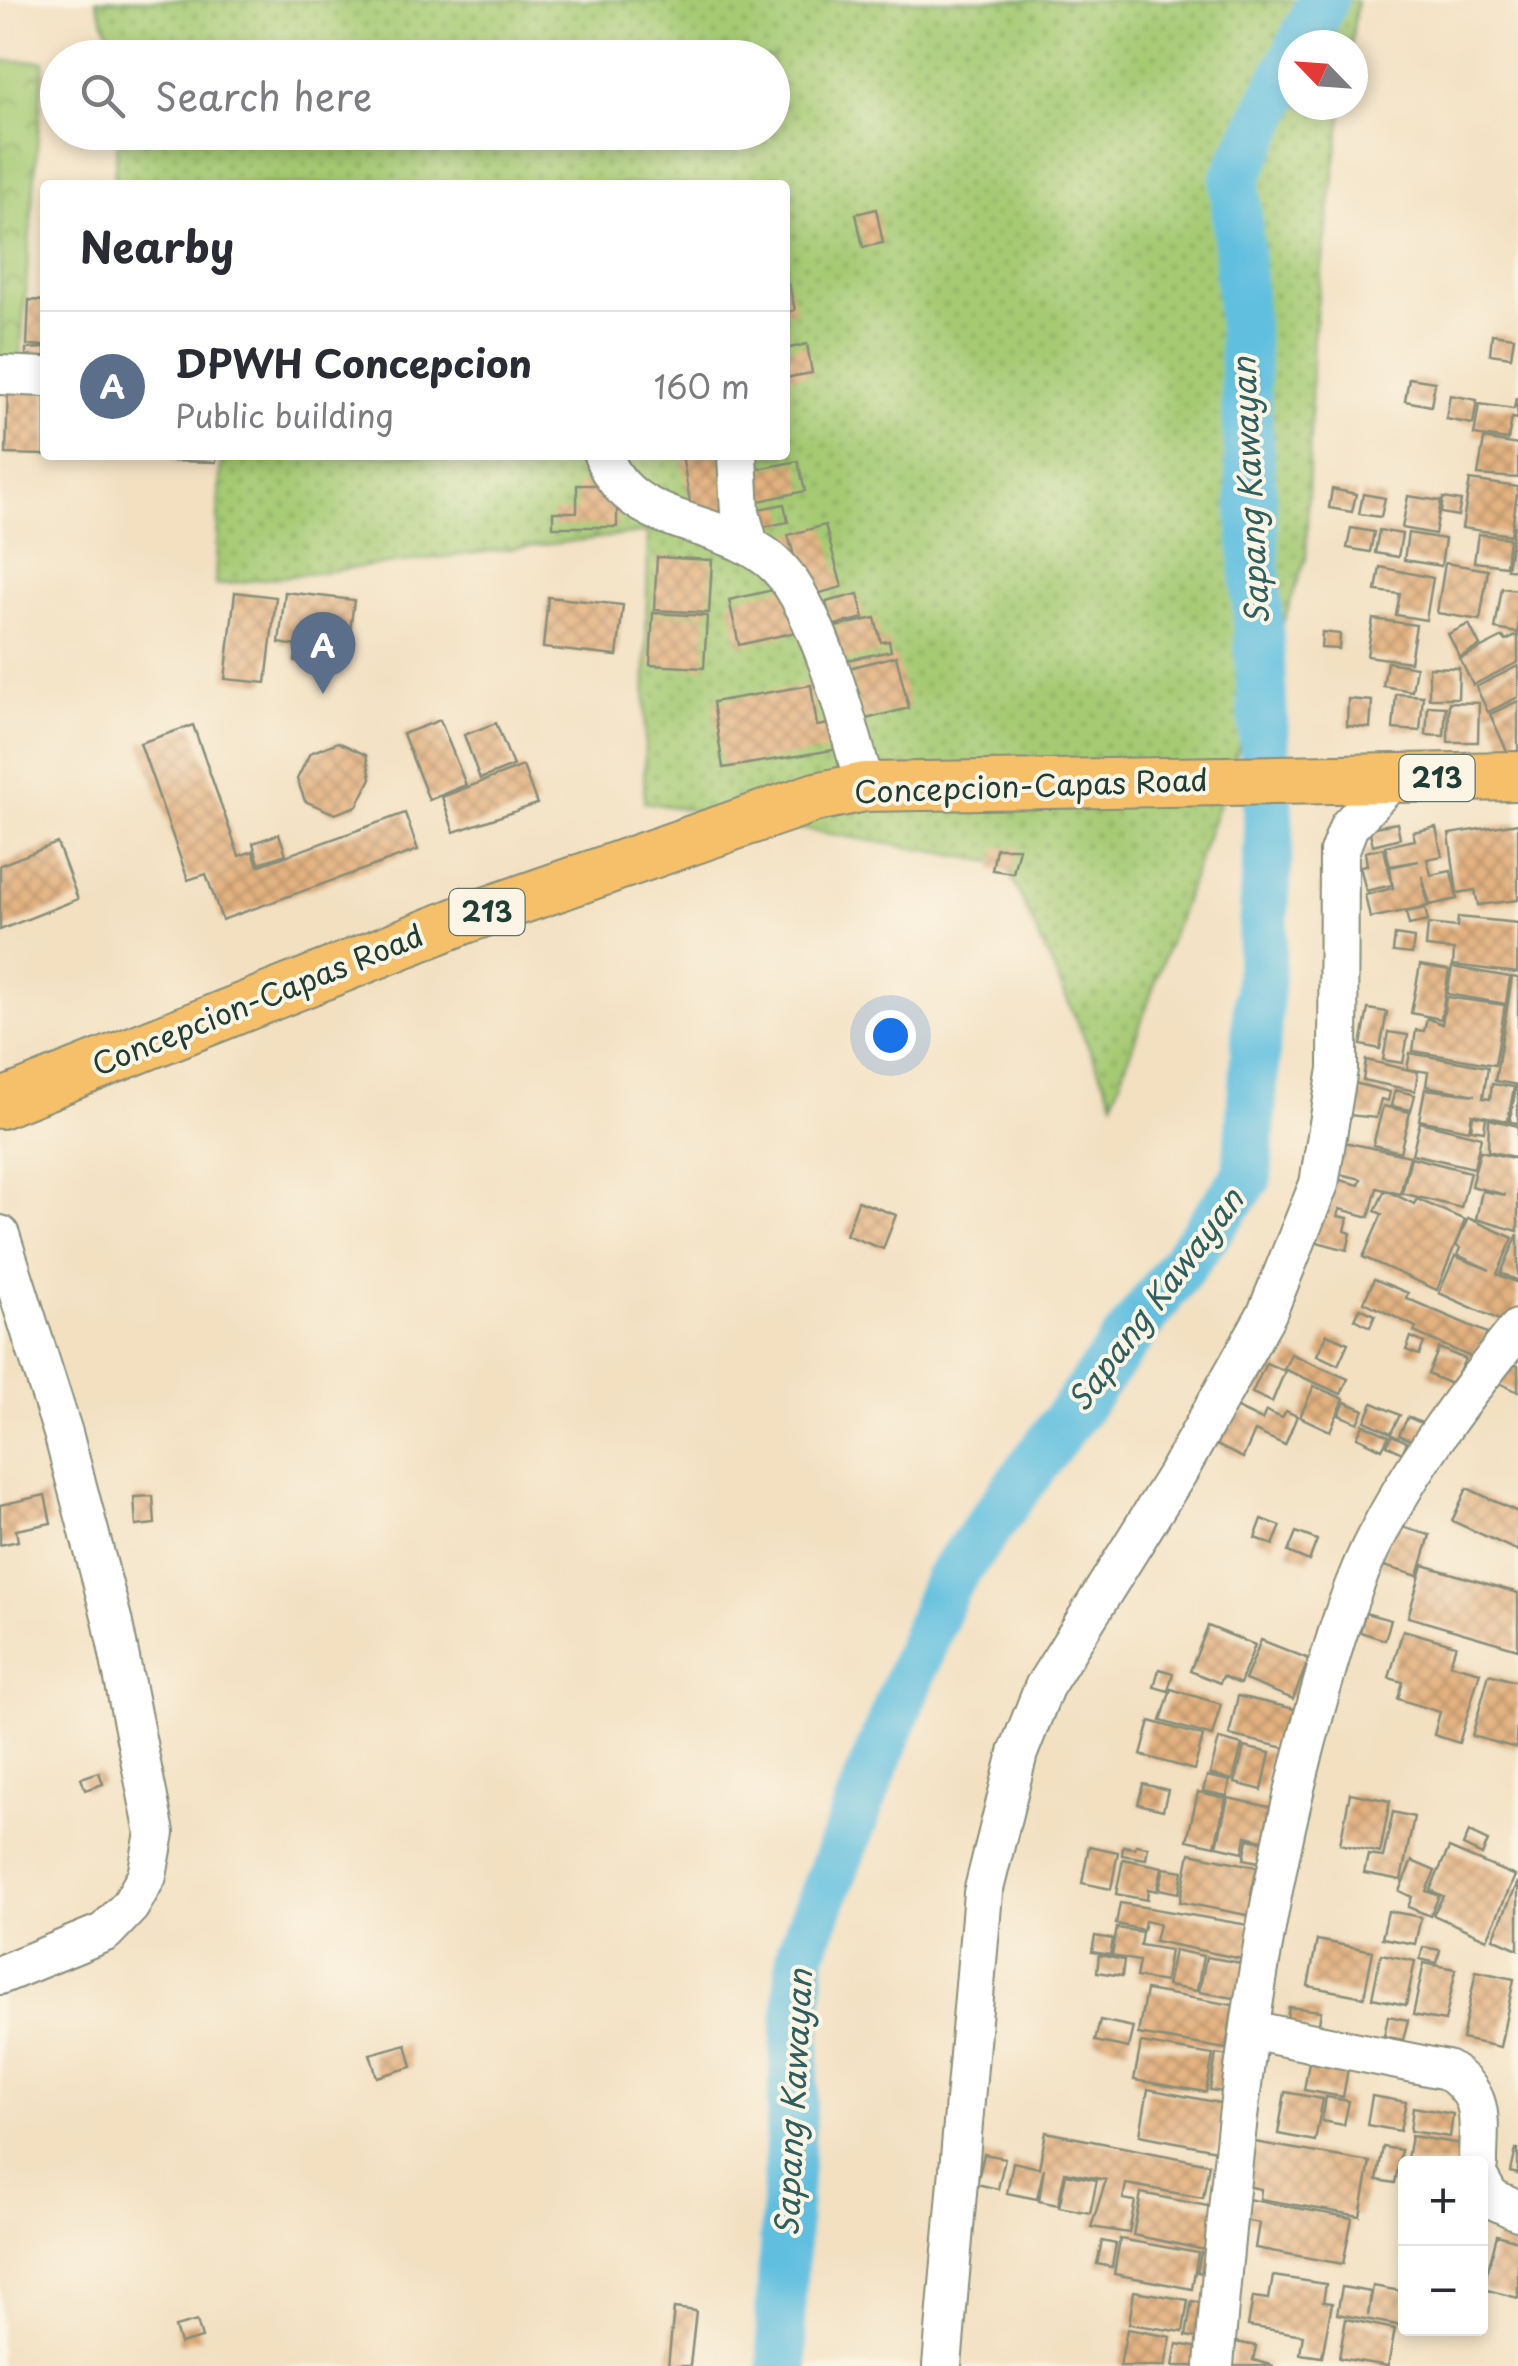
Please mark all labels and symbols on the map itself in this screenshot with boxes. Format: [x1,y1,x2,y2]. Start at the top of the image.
north arrow [1278,30,1368,120]
water label: Sapang Kawayan [1218,355,1280,626]
pin: A [290,612,356,694]
road number: 213 [1400,755,1474,801]
street label: Concepcion-Capas Road [853,756,1209,813]
road number: 213 [450,889,524,935]
street label: Concepcion-Capas Road [85,912,430,1086]
your location [865,1010,916,1061]
water label: Sapang Kawayan [1055,1176,1255,1420]
water label: Sapang Kawayan [761,1966,823,2238]

